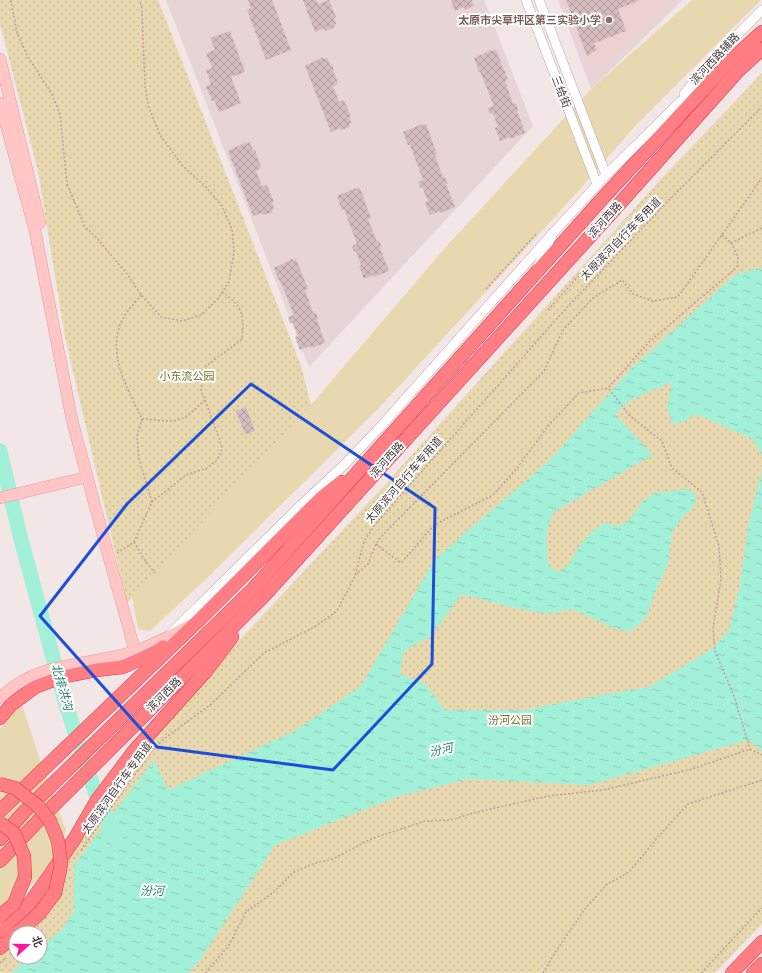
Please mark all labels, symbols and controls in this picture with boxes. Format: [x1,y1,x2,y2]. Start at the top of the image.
place label: 太原市尖草坪区第三实验小学 [458,14,601,27]
marker: 太原市尖草坪区第三实验小学 [604,15,614,25]
street label: 滨河西路辅路 [688,30,742,88]
street label: 三给街 [549,74,573,110]
street label: 太原滨河自行车专用道 [578,195,664,283]
street label: 滨河西路 [585,199,625,241]
park label: 小东流公园 [160,370,215,383]
street label: 太原滨河自行车专用道 [363,434,445,526]
street label: 滨河西路 [367,439,407,481]
water label: 北排洪沟 [49,662,76,714]
street label: 滨河西路 [144,675,184,715]
park label: 汾河公园 [488,714,532,727]
street label: 太原滨河自行车专用道 [79,740,155,836]
water label: 汾河 [428,740,456,759]
water label: 汾河 [140,884,166,898]
north arrow [8,925,48,965]
text: 北 [29,934,45,949]

